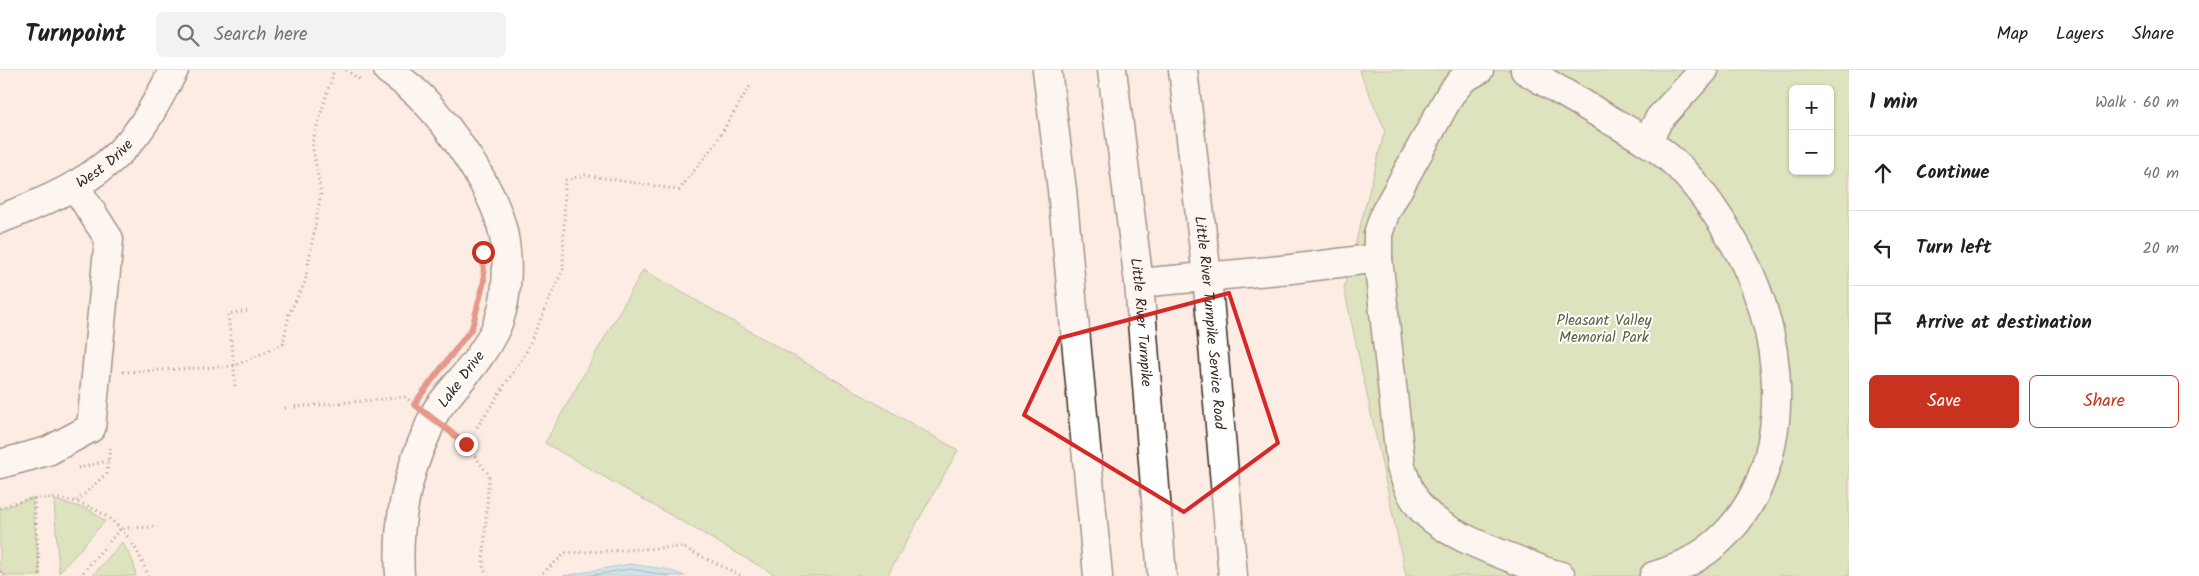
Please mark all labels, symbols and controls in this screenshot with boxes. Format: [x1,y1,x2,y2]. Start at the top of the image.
search box [156,12,506,57]
text: Turnpoint [25,15,126,54]
text: Search here [214,20,308,50]
text: Map [1997,20,2028,49]
text: Layers [2056,20,2104,49]
text: Share [2132,20,2174,49]
icon: search [174,21,202,49]
map controls [1789,85,1834,175]
button: + [1789,85,1834,130]
text: 1 min [1869,86,1918,119]
text: Walk · 60 m [2095,90,2179,115]
button: − [1789,130,1834,175]
street label: West Drive [72,134,140,195]
text: Continue [1916,158,1989,188]
icon: ahead [1869,159,1897,187]
text: 40 m [2143,161,2179,186]
street label: Little River Turnpike Service Road [1187,215,1231,431]
text: Turn left [1916,233,1991,263]
icon: left [1869,234,1897,262]
text: 20 m [2143,236,2179,261]
route start [472,241,495,264]
street label: Little River Turnpike [1123,257,1158,388]
text: Arrive at destination [1916,308,2092,338]
park label: Pleasant Valley Memorial Park [1557,309,1652,350]
icon: arrive [1869,309,1897,337]
street label: Lake Drive [432,346,491,413]
button: Save [1869,375,2019,428]
button: Share [2029,375,2179,428]
route end [455,433,478,456]

